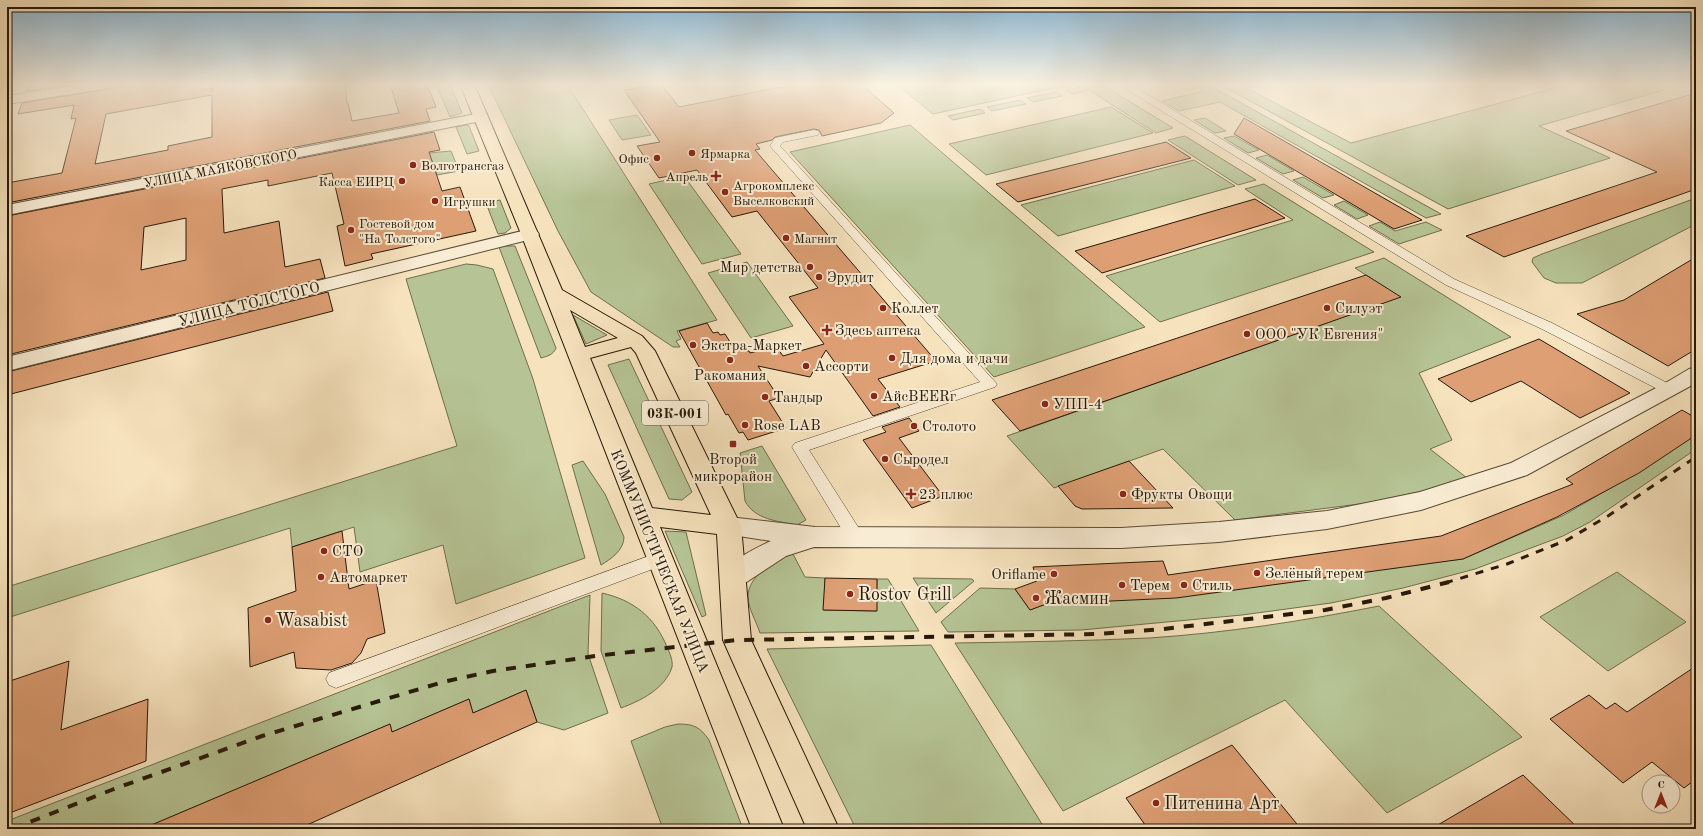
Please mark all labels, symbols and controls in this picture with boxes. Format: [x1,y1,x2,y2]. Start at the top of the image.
street label: УЛИЦА МАЯКОВСКОГО [143,148,298,191]
marker: Ярмарка [687,148,697,158]
place label: Ярмарка [700,148,751,161]
place label: Офис [619,153,649,166]
marker: Офис [652,153,662,163]
marker: Волготрансгаз [408,160,418,170]
place label: Волготрансгаз [421,160,504,173]
place label: Апрель [666,171,708,184]
marker: Апрель [711,171,721,181]
place label: Касса ЕИРЦ [318,176,394,189]
marker: Касса ЕИРЦ [397,176,407,186]
place label: Агрокомплекс Выселковский [733,180,814,208]
marker: Агрокомплекс Выселковский [720,187,730,197]
marker: Игрушки [430,196,440,206]
place label: Игрушки [443,196,495,209]
place label: Гостевой дом "На Толстого" [359,218,441,246]
marker: Гостевой дом "На Толстого" [346,225,356,235]
marker: Магнит [781,233,791,243]
place label: Магнит [794,233,837,246]
place label: Мир детства [720,261,803,276]
marker: Мир детства [805,262,815,272]
place label: Эрудит [827,271,874,286]
marker: Эрудит [814,272,824,282]
street label: УЛИЦА ТОЛСТОГО [177,281,322,330]
place label: Коллет [891,302,938,317]
place label: Силуэт [1335,302,1382,317]
marker: Коллет [878,303,888,313]
marker: Силуэт [1322,303,1332,313]
place label: Здесь аптека [835,324,921,339]
marker: Здесь аптека [822,325,832,335]
place label: ООО "УК Евгения" [1255,328,1384,343]
marker: ООО "УК Евгения" [1242,329,1252,339]
place label: Экстра-Маркет [701,339,802,354]
marker: Экстра-Маркет [688,340,698,350]
place label: Для дома и дачи [900,352,1008,367]
marker: Для дома и дачи [887,353,897,363]
marker: Ракомания [725,355,735,365]
place label: Ассорти [814,360,869,375]
marker: Ассорти [801,361,811,371]
place label: Ракомания [694,369,767,384]
place label: АйсBEERг [882,390,956,405]
place label: Тандыр [773,391,823,406]
marker: АйсBEERг [869,391,879,401]
marker: Тандыр [760,392,770,402]
place label: УПП-4 [1053,398,1102,413]
marker: УПП-4 [1040,399,1050,409]
road number: 03К-001 [642,401,708,425]
place label: Rose LAB [753,419,821,434]
marker: Rose LAB [740,420,750,430]
place label: Столото [922,420,976,435]
marker: Столото [909,421,919,431]
marker: Второй микрорайон [728,439,738,449]
street label: КОММУНИСТИЧЕСКАЯ УЛИЦА [607,448,711,676]
place label: Второй микрорайон [694,453,772,485]
place label: Сыродел [893,453,949,468]
marker: Сыродел [880,454,890,464]
place label: 23 плюс [919,488,973,503]
place label: Фрукты Овощи [1131,488,1232,503]
marker: 23 плюс [906,489,916,499]
marker: Фрукты Овощи [1118,489,1128,499]
place label: СТО [332,545,363,560]
marker: СТО [319,546,329,556]
place label: Зелёный терем [1265,567,1364,582]
place label: Oriflame [991,568,1046,583]
marker: Зелёный терем [1252,568,1262,578]
marker: Oriflame [1049,569,1059,579]
place label: Автомаркет [329,571,408,586]
marker: Автомаркет [316,572,326,582]
place label: Терем [1130,579,1170,594]
place label: Стиль [1192,579,1232,594]
marker: Терем [1117,580,1127,590]
marker: Стиль [1179,580,1189,590]
place label: Rostov Grill [858,586,952,604]
marker: Rostov Grill [845,589,855,599]
place label: Жасмин [1044,590,1109,608]
marker: Жасмин [1031,593,1041,603]
place label: Wasabist [276,612,348,630]
marker: Wasabist [263,615,273,625]
north arrow [1641,774,1681,814]
text: С [1657,780,1665,791]
place label: Питенина Арт [1164,795,1280,813]
marker: Питенина Арт [1151,798,1161,808]

